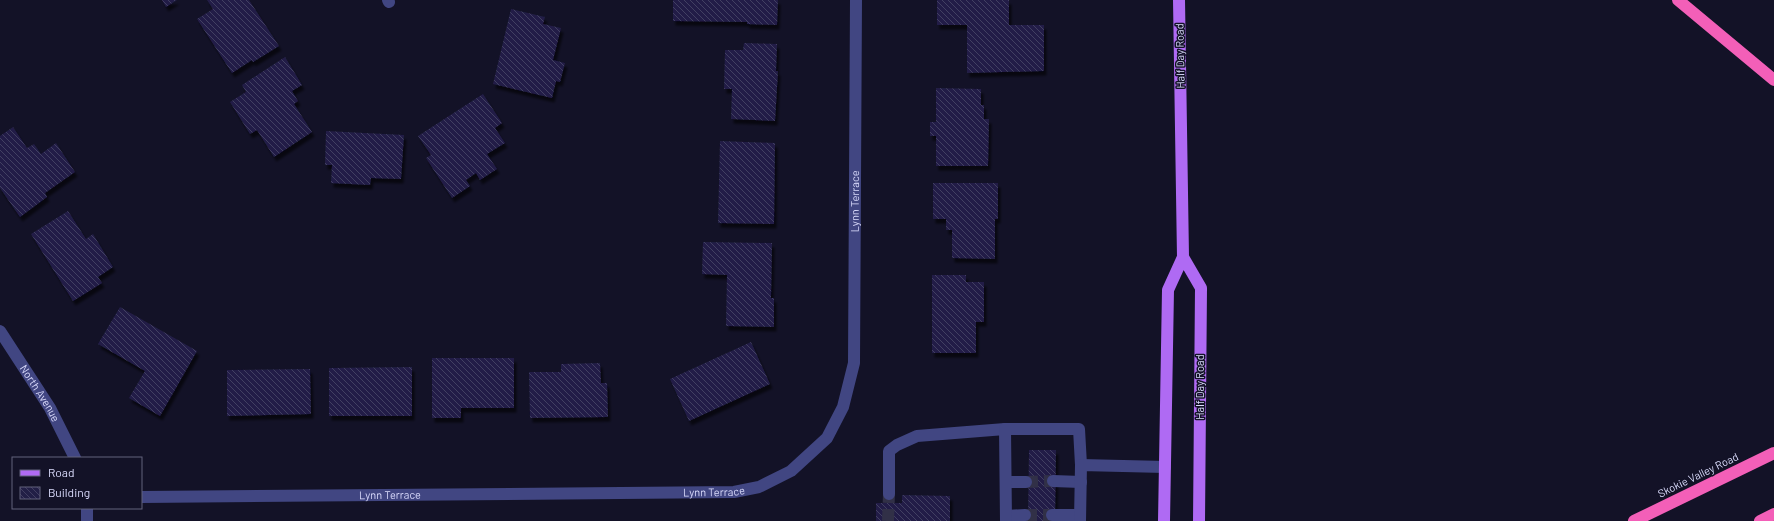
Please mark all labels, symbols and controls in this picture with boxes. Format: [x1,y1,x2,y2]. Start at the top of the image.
street label: Half Day Road [1172,23,1187,89]
street label: Lynn Terrace [848,170,861,232]
street label: Half Day Road [1193,354,1206,420]
street label: North Avenue [18,362,63,424]
street label: Skokie Valley Road [1655,449,1740,500]
legend [12,457,142,509]
text: Road [48,465,75,479]
street label: Lynn Terrace [683,483,746,498]
text: Building [48,485,90,499]
street label: Lynn Terrace [359,488,421,501]

